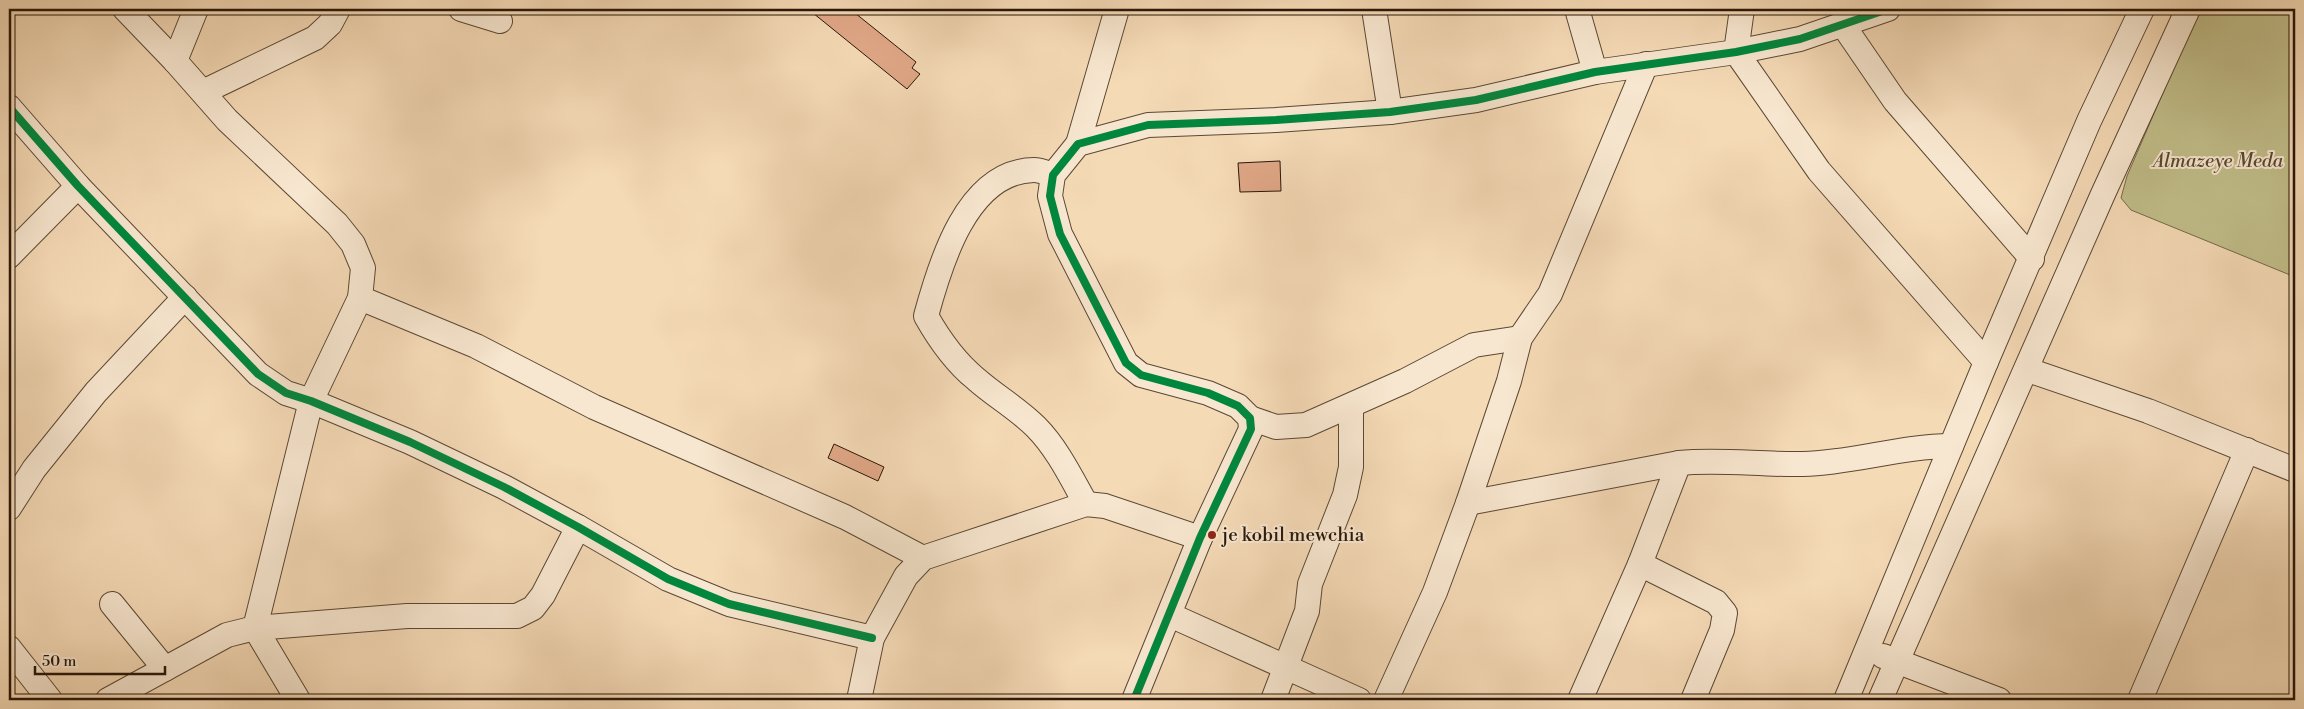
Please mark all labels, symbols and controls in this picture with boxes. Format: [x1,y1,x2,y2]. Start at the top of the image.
park label: Almazeye Meda [2151,149,2283,173]
place label: je kobil mewchia [1221,523,1365,547]
marker: je kobil mewchia [1206,529,1218,541]
scale bar [35,644,165,676]
text: 50 m [42,652,76,671]

